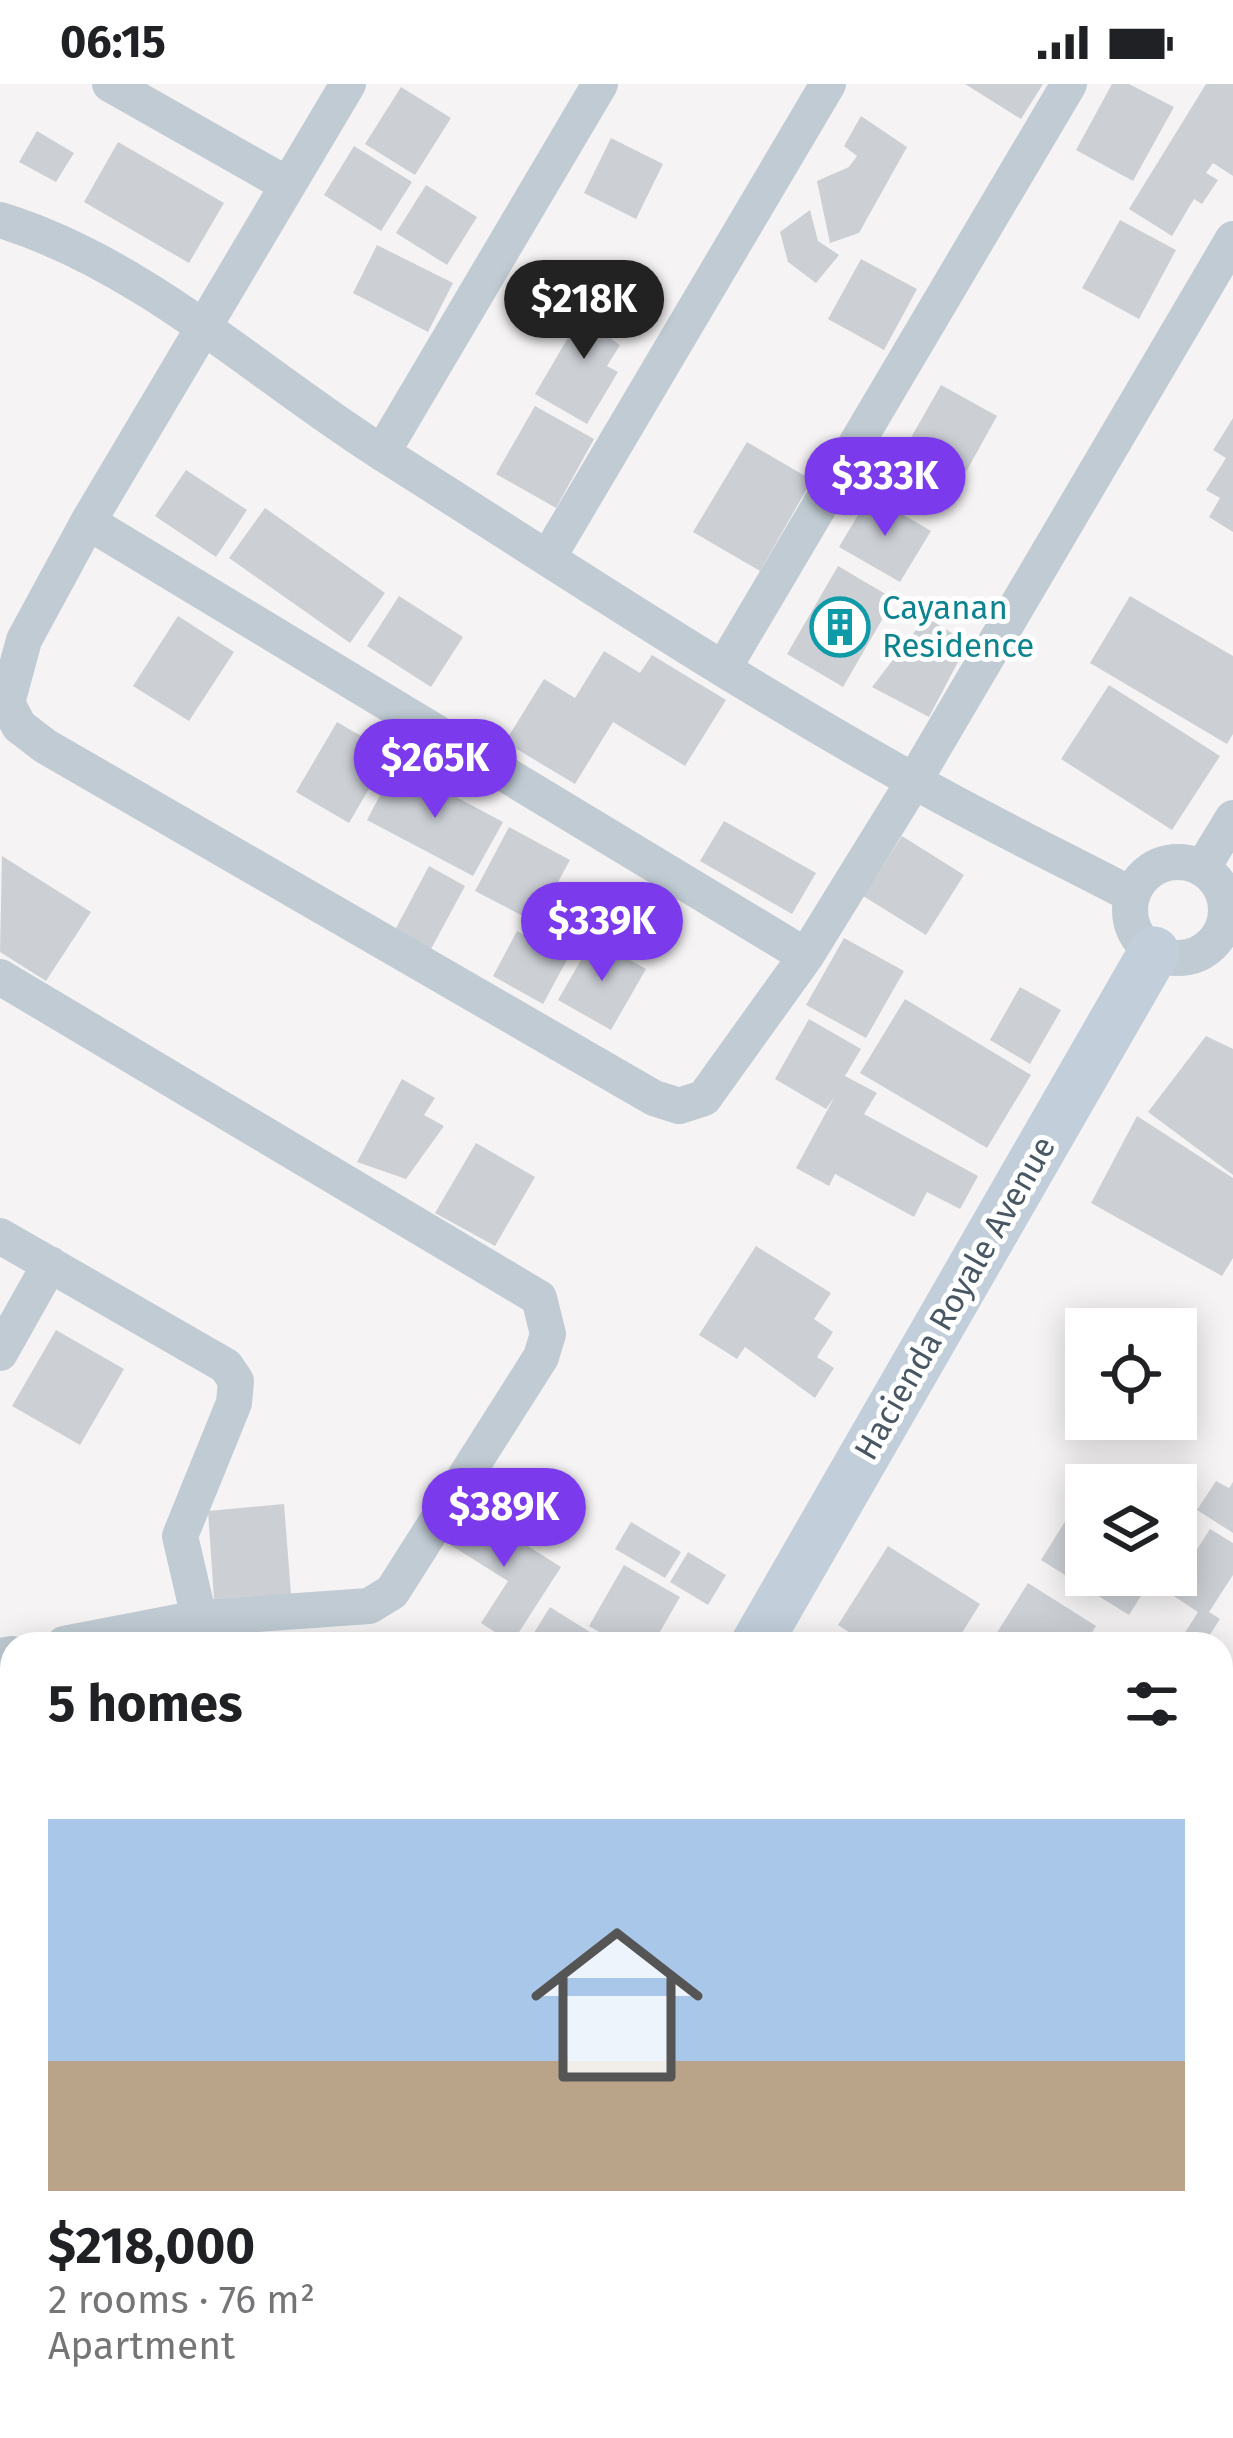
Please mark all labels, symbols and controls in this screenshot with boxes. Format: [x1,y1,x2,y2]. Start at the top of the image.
text: 06:15 [60,15,166,69]
pin: $218K [500,260,668,362]
text: $218K [531,276,637,322]
pin: $333K [801,437,969,539]
text: $333K [832,453,938,499]
place label: Cayanan Residence [882,588,1034,666]
building icon: Cayanan Residence [809,596,871,658]
pin: $265K [351,719,519,821]
text: $265K [381,735,489,781]
pin: $339K [518,882,686,984]
text: $339K [548,898,656,944]
street label: Hacienda Royale Avenue [846,1129,1064,1467]
map controls [1065,1308,1197,1596]
button: locate [1065,1308,1197,1440]
button: layers [1065,1464,1197,1596]
pin: $389K [420,1468,588,1570]
text: $389K [449,1484,559,1530]
icon: filters [1119,1671,1185,1737]
text: 5 homes [48,1673,243,1735]
icon: home [509,1897,725,2113]
text: $218,000 [48,2215,255,2277]
text: 2 rooms · 76 m² [48,2277,315,2323]
text: Apartment [48,2323,235,2369]

